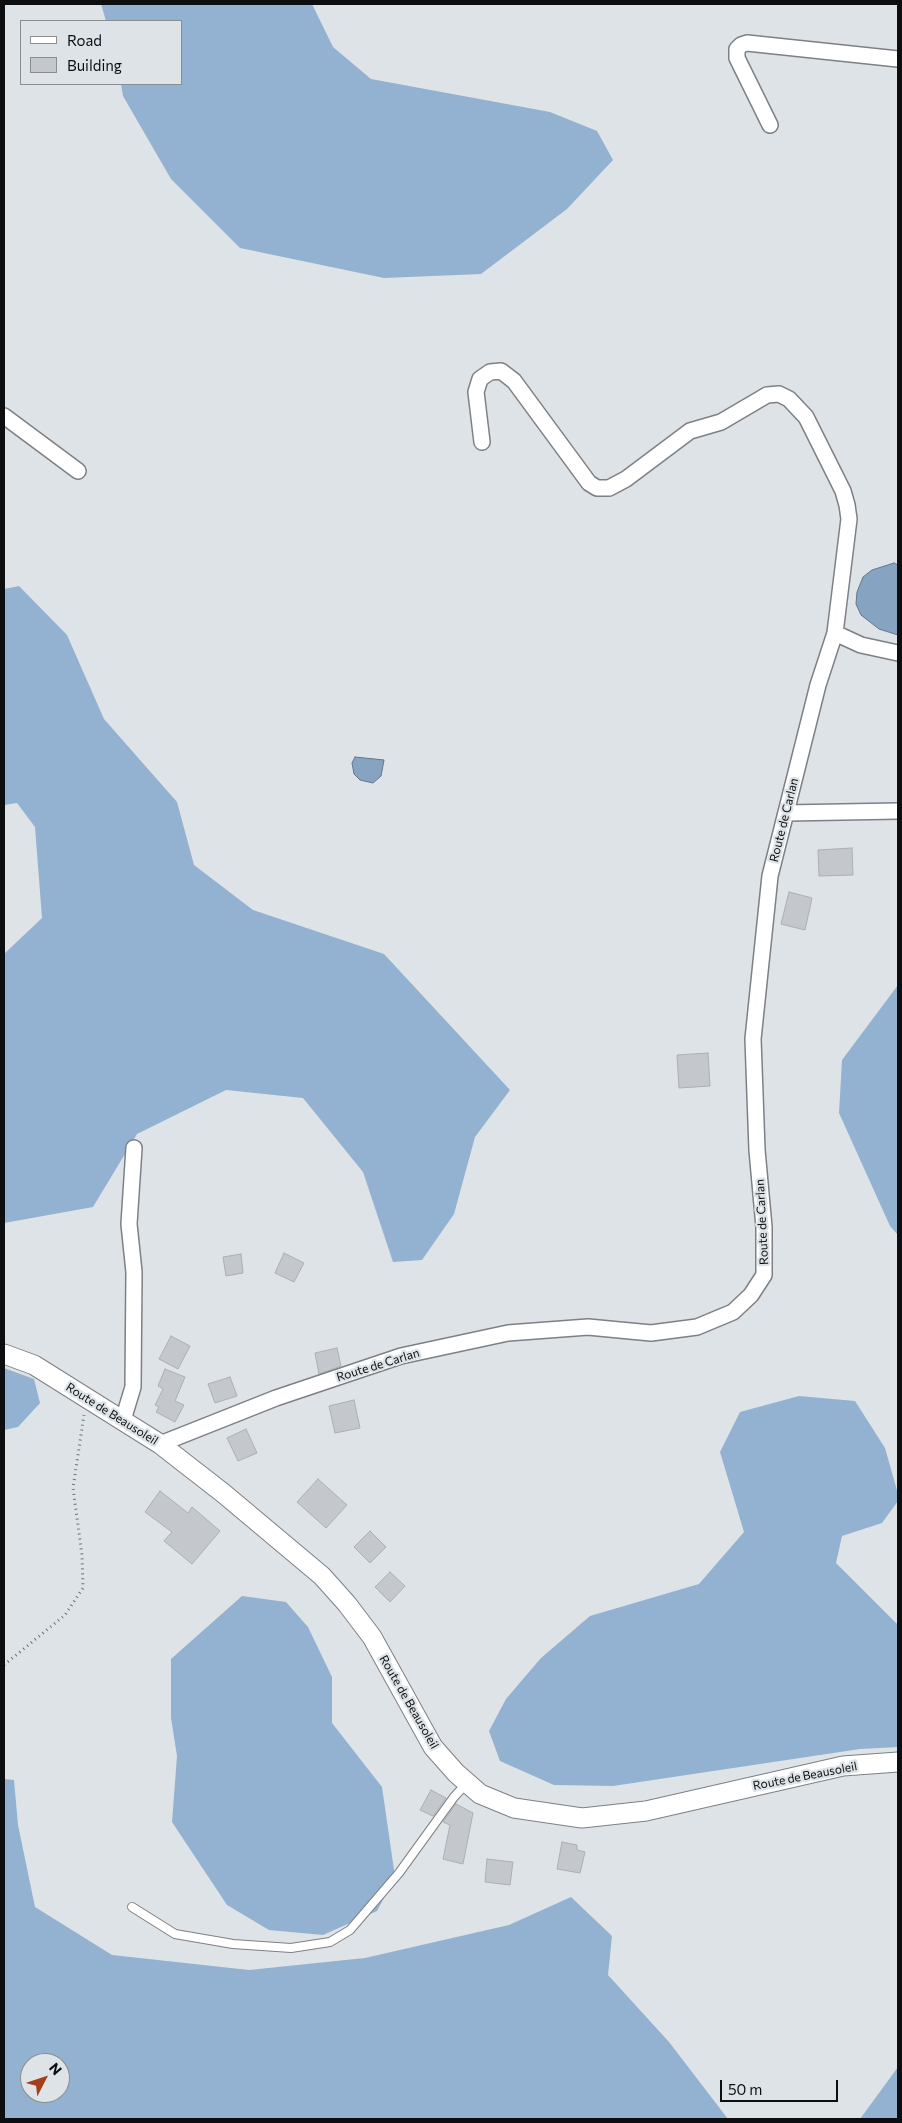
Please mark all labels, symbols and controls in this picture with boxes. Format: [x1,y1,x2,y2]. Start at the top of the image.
legend [20,20,182,85]
text: Road [67,31,102,49]
text: Building [67,56,122,74]
street label: Route de Carlan [767,777,801,863]
street label: Route de Carlan [753,1179,771,1265]
street label: Route de Carlan [335,1346,421,1384]
street label: Route de Beausoleil [63,1380,161,1448]
street label: Route de Beausoleil [376,1653,442,1751]
street label: Route de Beausoleil [752,1759,858,1793]
north arrow [20,2053,70,2103]
text: N [46,2059,66,2078]
scale bar [722,2070,840,2102]
text: 50 m [728,2080,762,2098]

